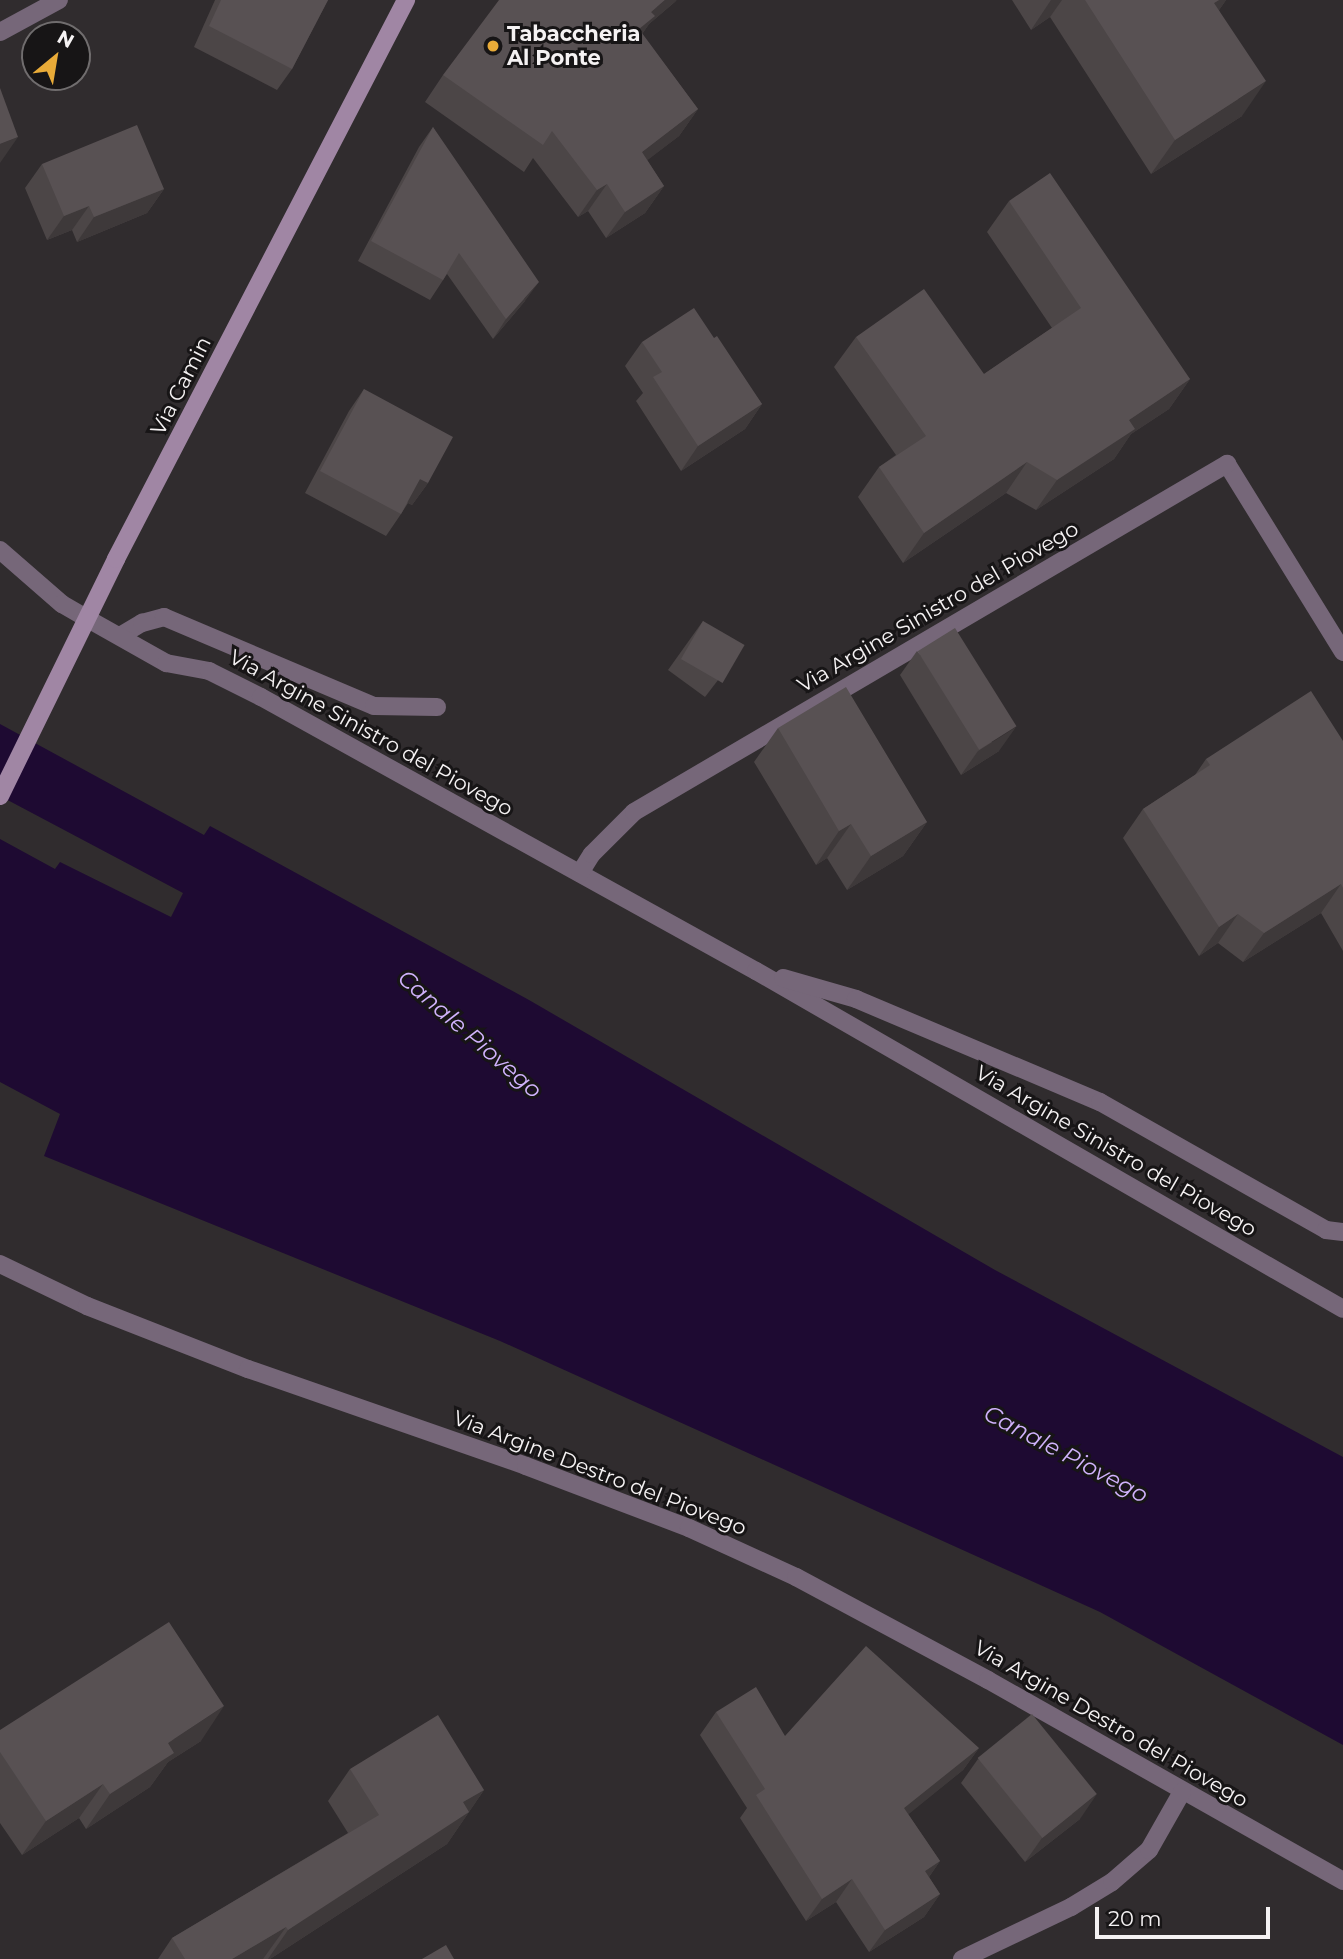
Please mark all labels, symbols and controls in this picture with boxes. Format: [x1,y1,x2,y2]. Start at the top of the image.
north arrow [21,21,91,91]
place label: Tabaccheria Al Ponte [507,21,640,71]
text: N [53,25,78,53]
marker: Tabaccheria Al Ponte [485,38,501,54]
street label: Via Camin [145,333,217,439]
street label: Via Argine Sinistro del Piovego [793,516,1083,698]
street label: Via Argine Sinistro del Piovego [225,644,517,822]
water label: Canale Piovego [392,964,548,1104]
street label: Via Argine Sinistro del Piovego [971,1060,1261,1242]
water label: Canale Piovego [979,1399,1153,1509]
street label: Via Argine Destro del Piovego [450,1405,750,1541]
street label: Via Argine Destro del Piovego [970,1635,1252,1813]
scale bar [1098,1892,1273,1936]
text: 20 m [1108,1906,1162,1931]

